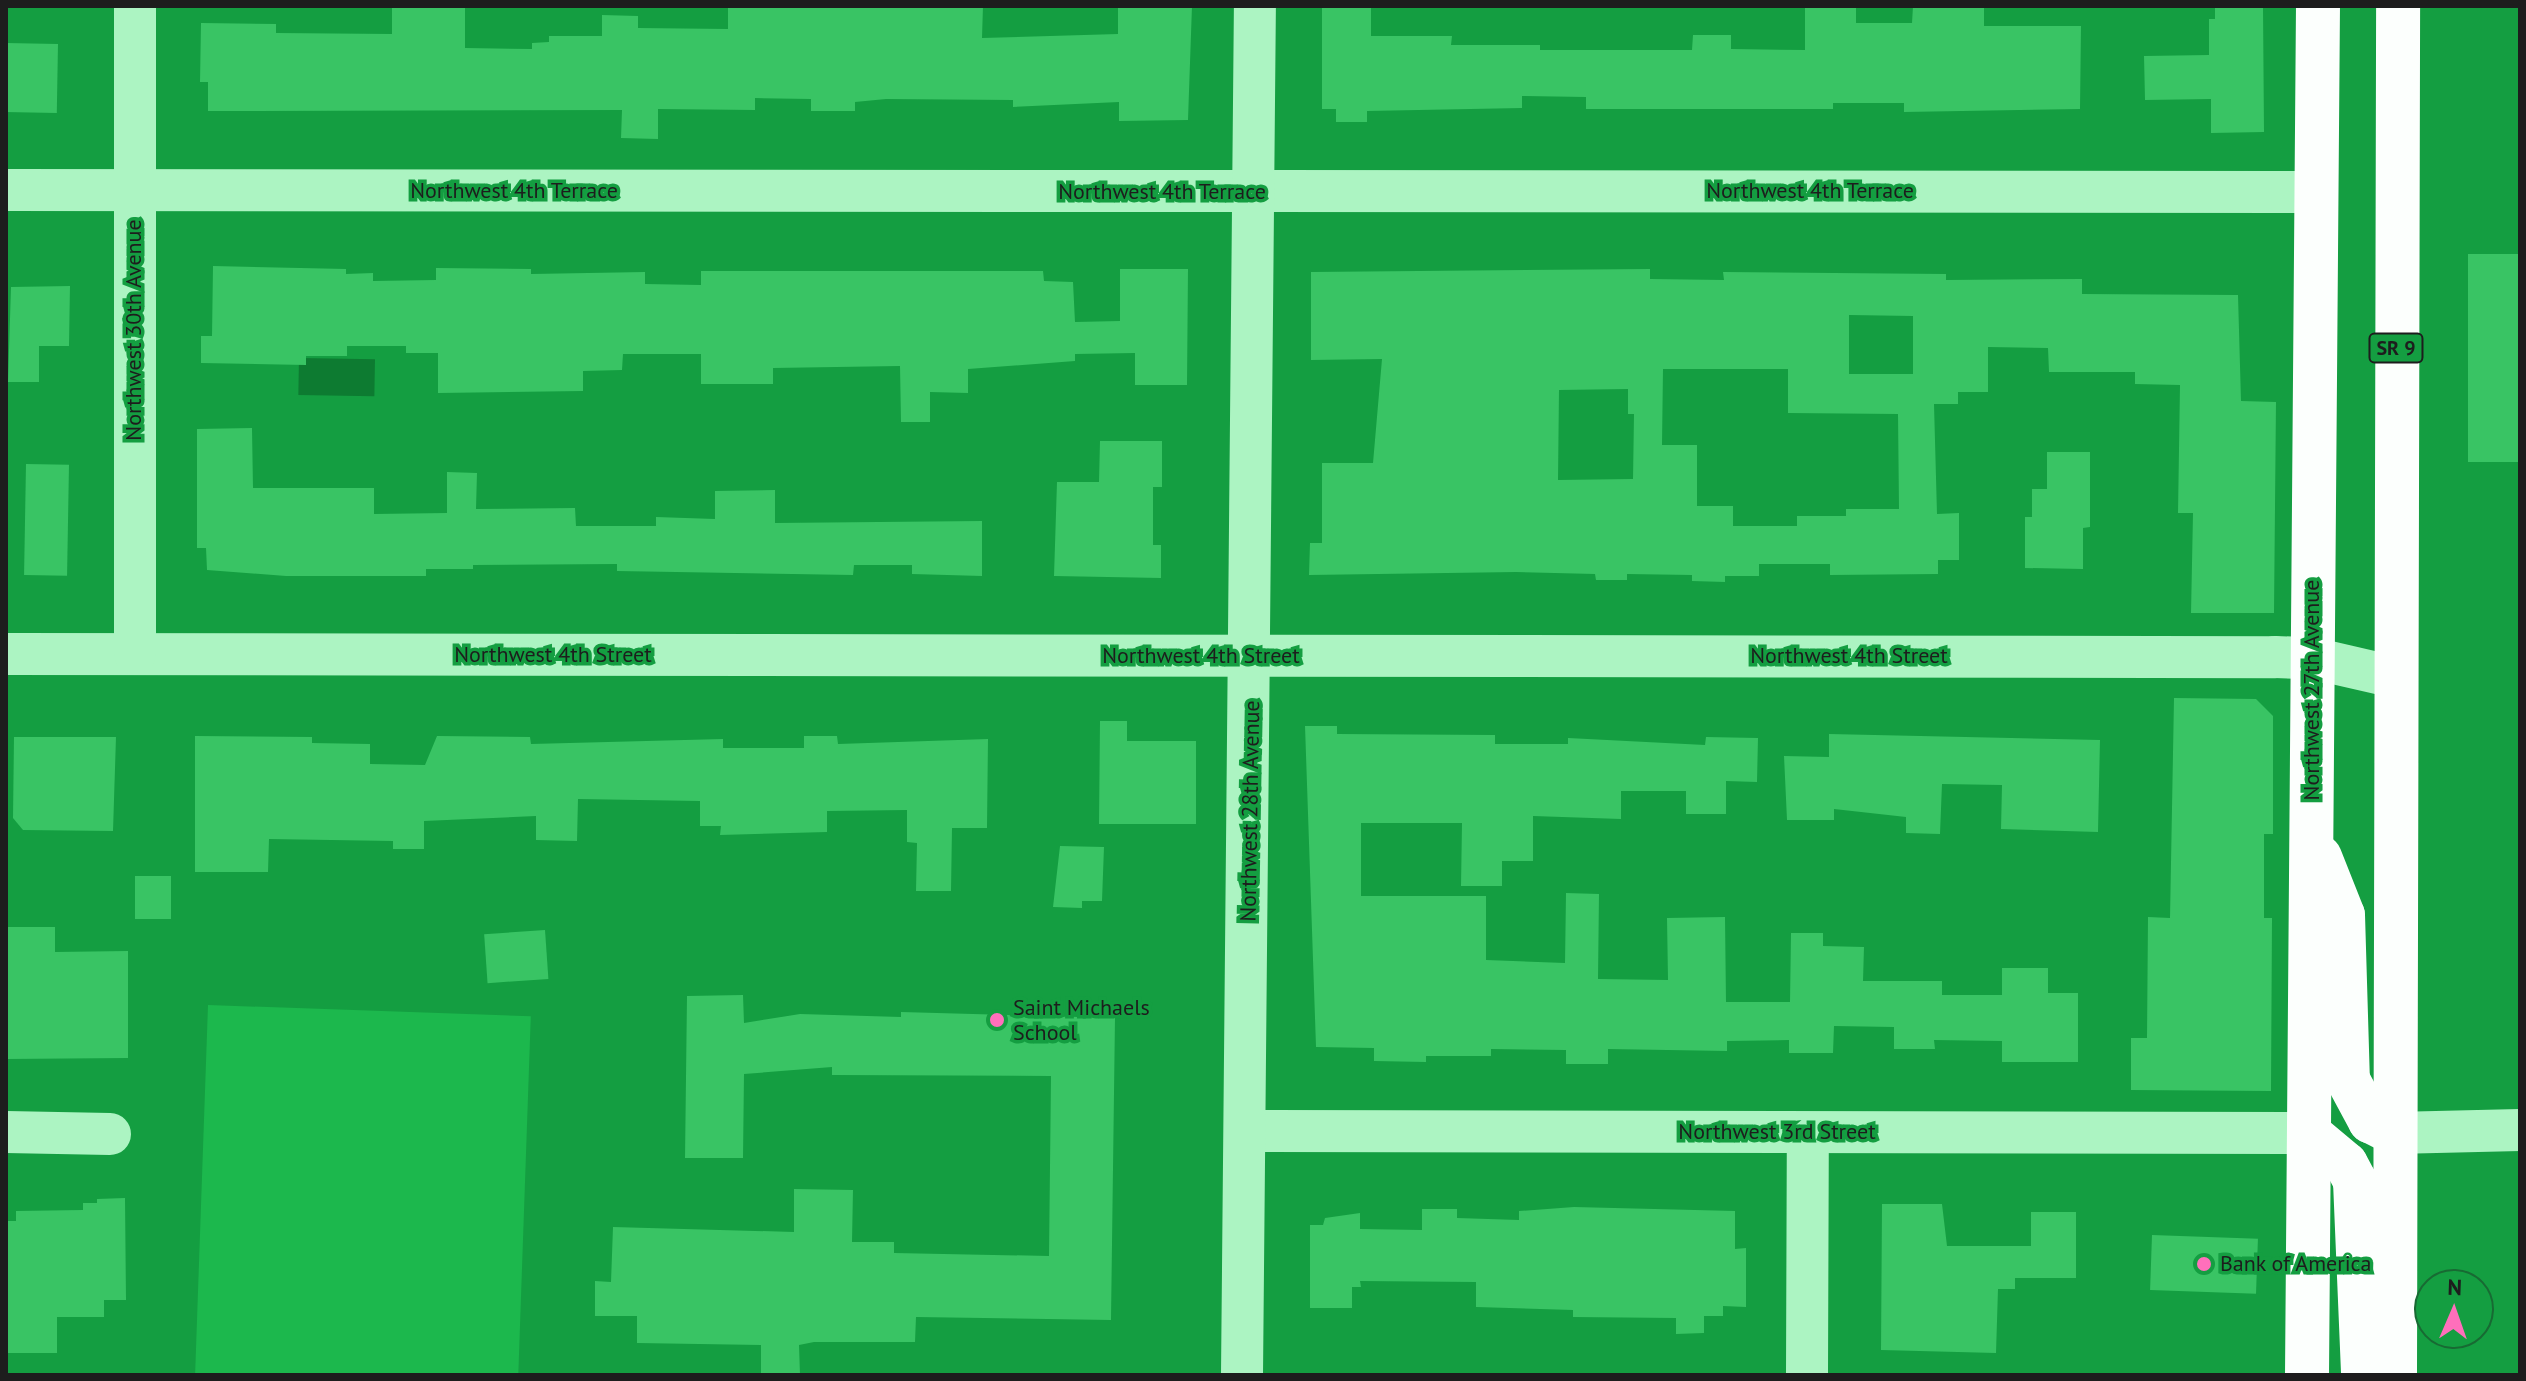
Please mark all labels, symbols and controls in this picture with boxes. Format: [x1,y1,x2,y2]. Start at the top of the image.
street label: Northwest 4th Terrace [410,178,618,204]
street label: Northwest 4th Terrace [1706,178,1914,204]
street label: Northwest 4th Terrace [1058,179,1266,205]
street label: Northwest 30th Avenue [121,219,147,441]
road number: SR 9 [2368,332,2424,364]
street label: Northwest 27th Avenue [2299,579,2325,801]
street label: Northwest 4th Street [454,642,652,668]
street label: Northwest 4th Street [1102,643,1300,669]
street label: Northwest 4th Street [1750,643,1948,669]
street label: Northwest 28th Avenue [1235,700,1265,922]
place label: Saint Michaels School [1013,994,1150,1046]
marker: Saint Michaels School [988,1011,1006,1029]
street label: Northwest 3rd Street [1678,1119,1876,1145]
place label: Bank of America [2220,1251,2373,1277]
marker: Bank of America [2195,1255,2213,1273]
north arrow [2414,1269,2494,1349]
text: N [2447,1273,2462,1301]

